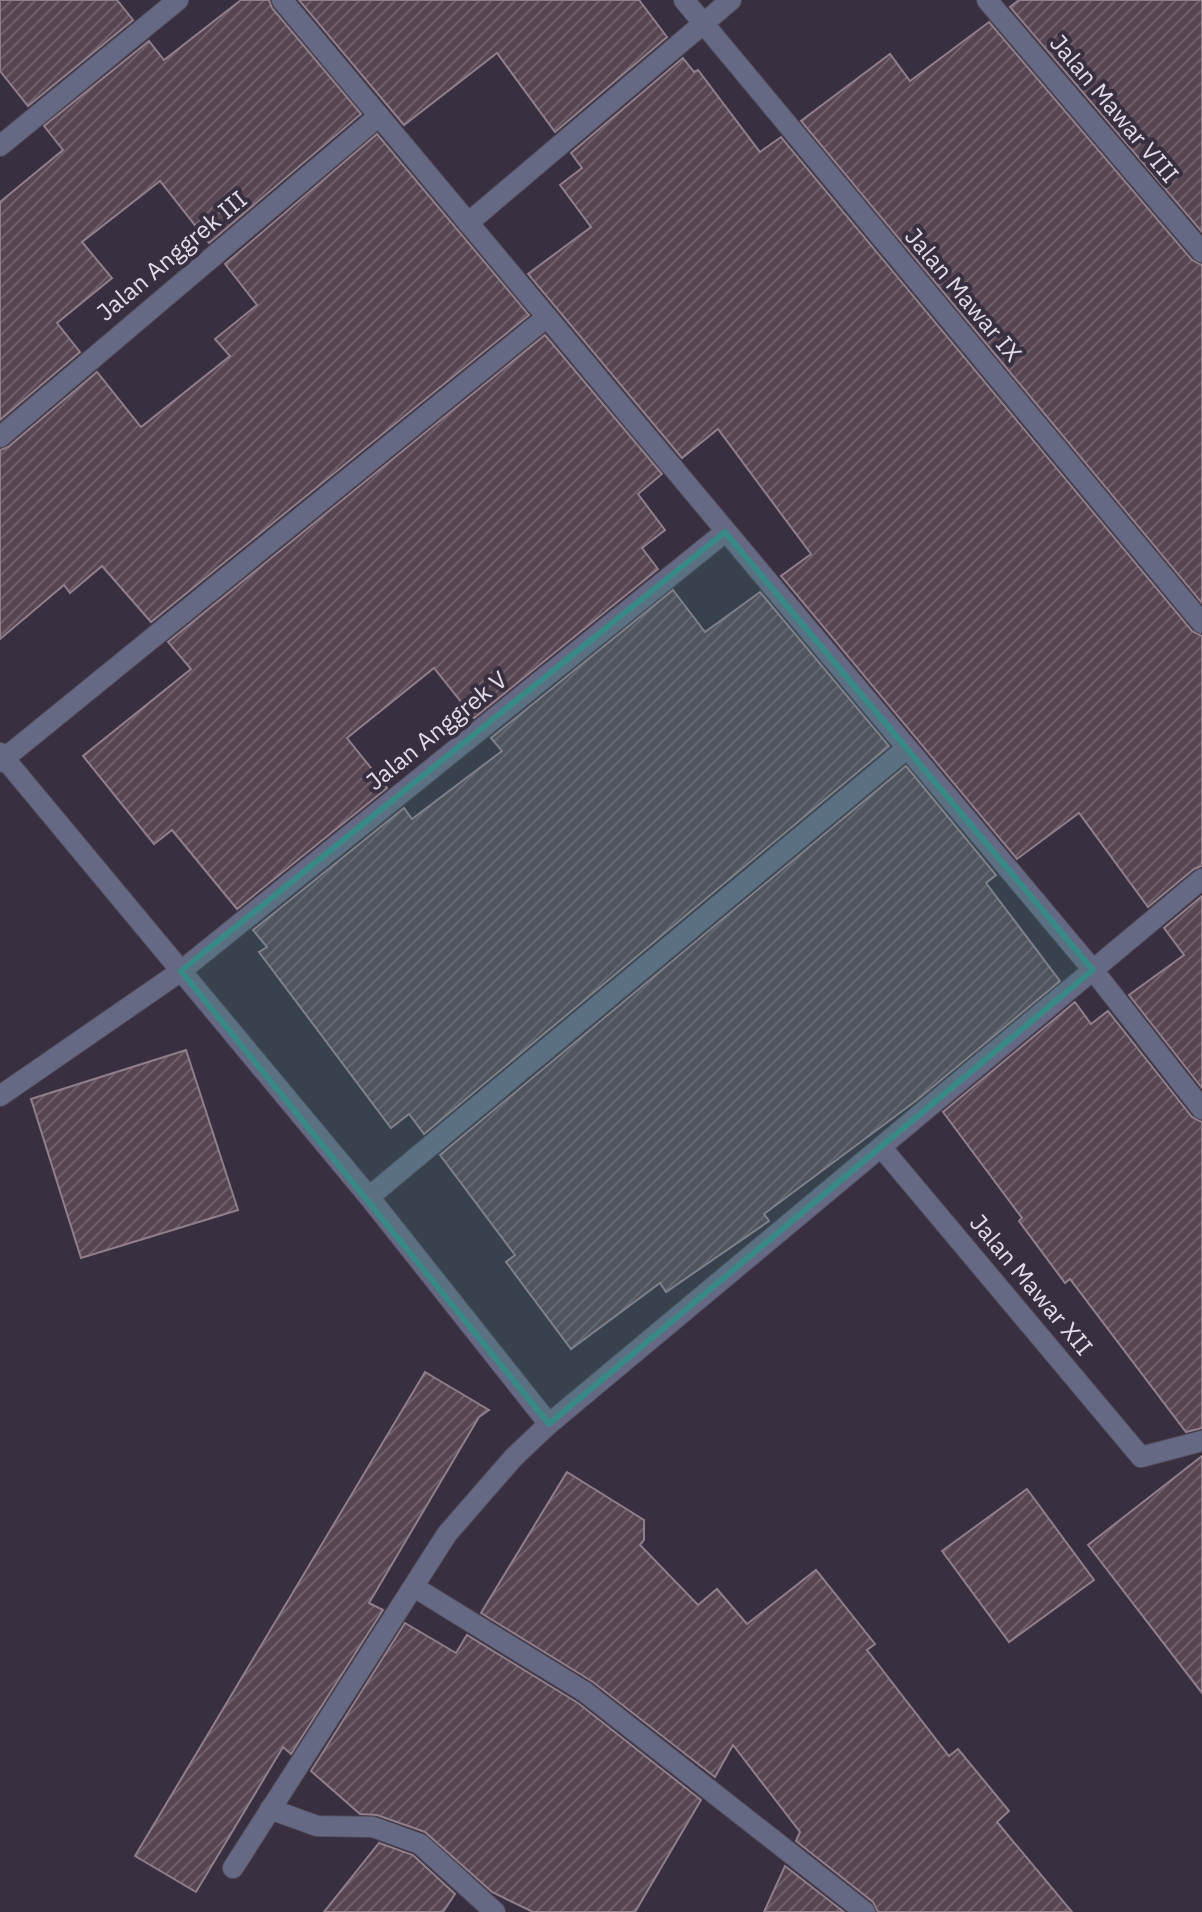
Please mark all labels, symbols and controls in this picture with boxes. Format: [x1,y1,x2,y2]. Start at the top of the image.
street label: Jalan Mawar VIII [1043,27,1186,189]
street label: Jalan Anggrek III [89,183,253,328]
street label: Jalan Mawar IX [898,221,1029,368]
street label: Jalan Anggrek V [359,663,514,797]
street label: Jalan Mawar XII [963,1207,1100,1362]

